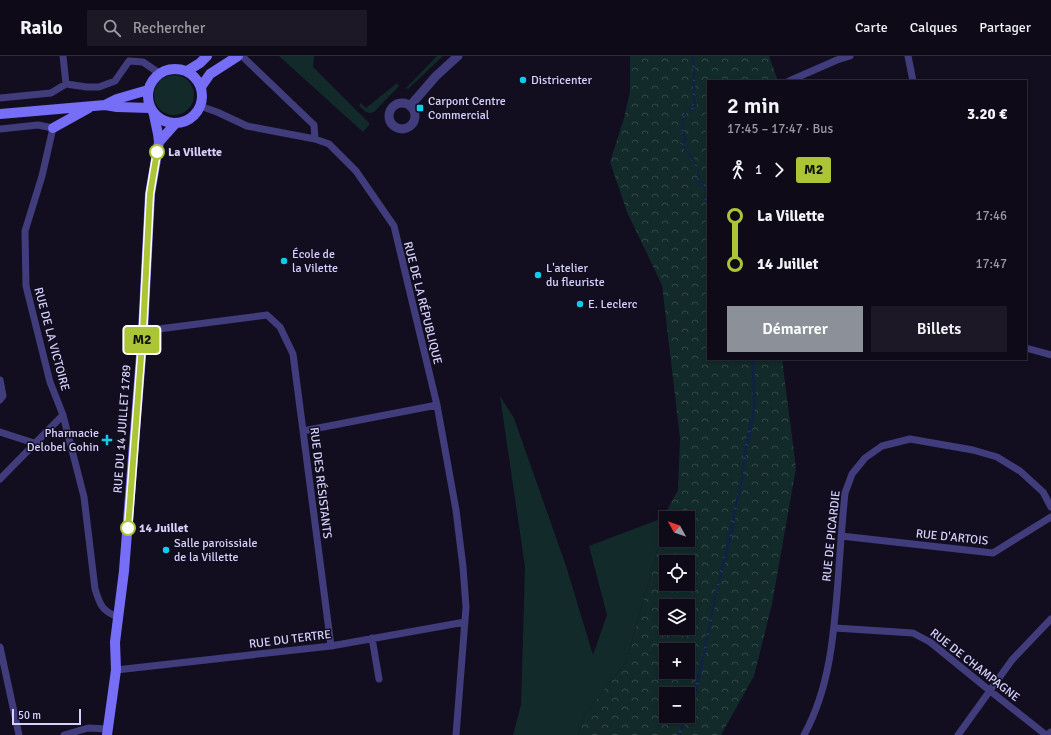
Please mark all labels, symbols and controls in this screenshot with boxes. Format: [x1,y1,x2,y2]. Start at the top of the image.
search box [87,10,367,46]
text: Railo [20,16,63,40]
icon: search [101,17,123,39]
text: Rechercher [133,19,205,37]
text: Carte [855,19,888,36]
text: Calques [910,19,957,36]
text: Partager [979,19,1031,36]
place label: Districenter [531,73,593,88]
marker: Districenter [518,75,528,85]
text: 2 min [727,92,780,119]
place label: Carpont Centre Commercial [428,94,506,123]
marker: Carpont Centre Commercial [415,103,425,113]
text: 3.20 € [967,105,1007,123]
text: 17:45 – 17:47 · Bus [727,121,833,137]
marker: La Villette [149,144,165,160]
place label: La Villette [168,145,222,160]
icon: walk [727,159,749,181]
icon: forward [768,159,790,181]
text: M2 [804,161,823,178]
text: 1 [755,162,762,178]
text: La Villette [757,207,825,225]
text: 17:46 [975,208,1007,224]
street label: RUE DE LA RÉPUBLIQUE [400,240,445,366]
place label: École de la Vilette [292,247,338,276]
text: 14 Juillet [757,255,818,273]
marker: École de la Vilette [279,256,289,266]
text: 17:47 [975,256,1007,272]
place label: L'atelier du fleuriste [546,261,605,290]
marker: L'atelier du fleuriste [533,270,543,280]
street label: RUE DE LA VICTOIRE [30,286,73,393]
place label: E. Leclerc [588,297,638,312]
marker: E. Leclerc [575,299,585,309]
button: Démarrer [727,306,863,352]
button: Billets [871,306,1007,352]
line badge: M2 [124,327,160,353]
text: M2 [132,331,152,348]
street label: RUE DU 14 JUILLET 1789 [111,364,134,494]
place label: Pharmacie Delobel Gohin [27,426,99,455]
street label: RUE DES RÉSISTANTS [306,427,335,540]
marker: Pharmacie Delobel Gohin [102,435,112,445]
street label: RUE DE PICARDIE [819,489,844,583]
north arrow [659,511,695,547]
map controls [659,511,695,723]
marker: 14 Juillet [120,520,136,536]
place label: 14 Juillet [139,521,189,536]
street label: RUE D'ARTOIS [915,526,989,549]
place label: Salle paroissiale de la Villette [174,536,258,565]
marker: Salle paroissiale de la Villette [161,545,171,555]
button: locate [659,555,695,591]
button: layers [659,599,695,635]
street label: RUE DE CHAMPAGNE [927,626,1023,705]
street label: RUE DU TERTRE [248,627,332,652]
button: + [659,643,695,679]
button: − [659,687,695,723]
scale bar [12,707,81,726]
text: 50 m [18,709,41,722]

